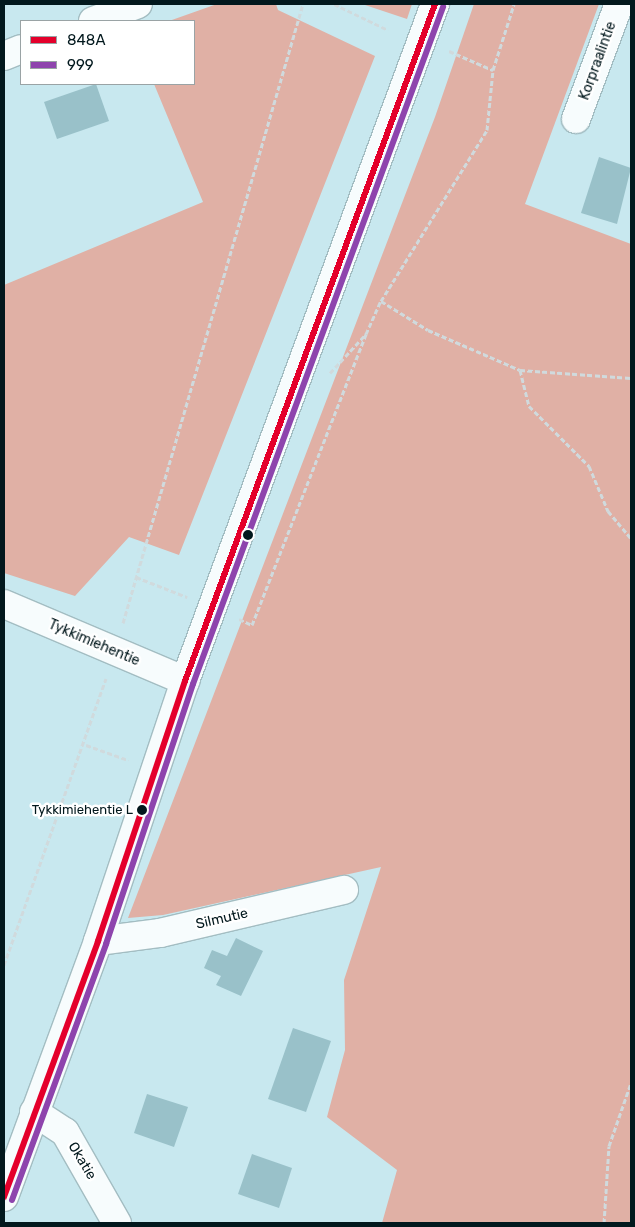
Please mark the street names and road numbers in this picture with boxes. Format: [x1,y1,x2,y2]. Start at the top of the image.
street label: Korpraalintie [576,19,620,103]
street label: Tykkimiehentie [46,616,142,670]
street label: Silmutie [194,905,250,933]
street label: Okatie [64,1139,100,1183]

